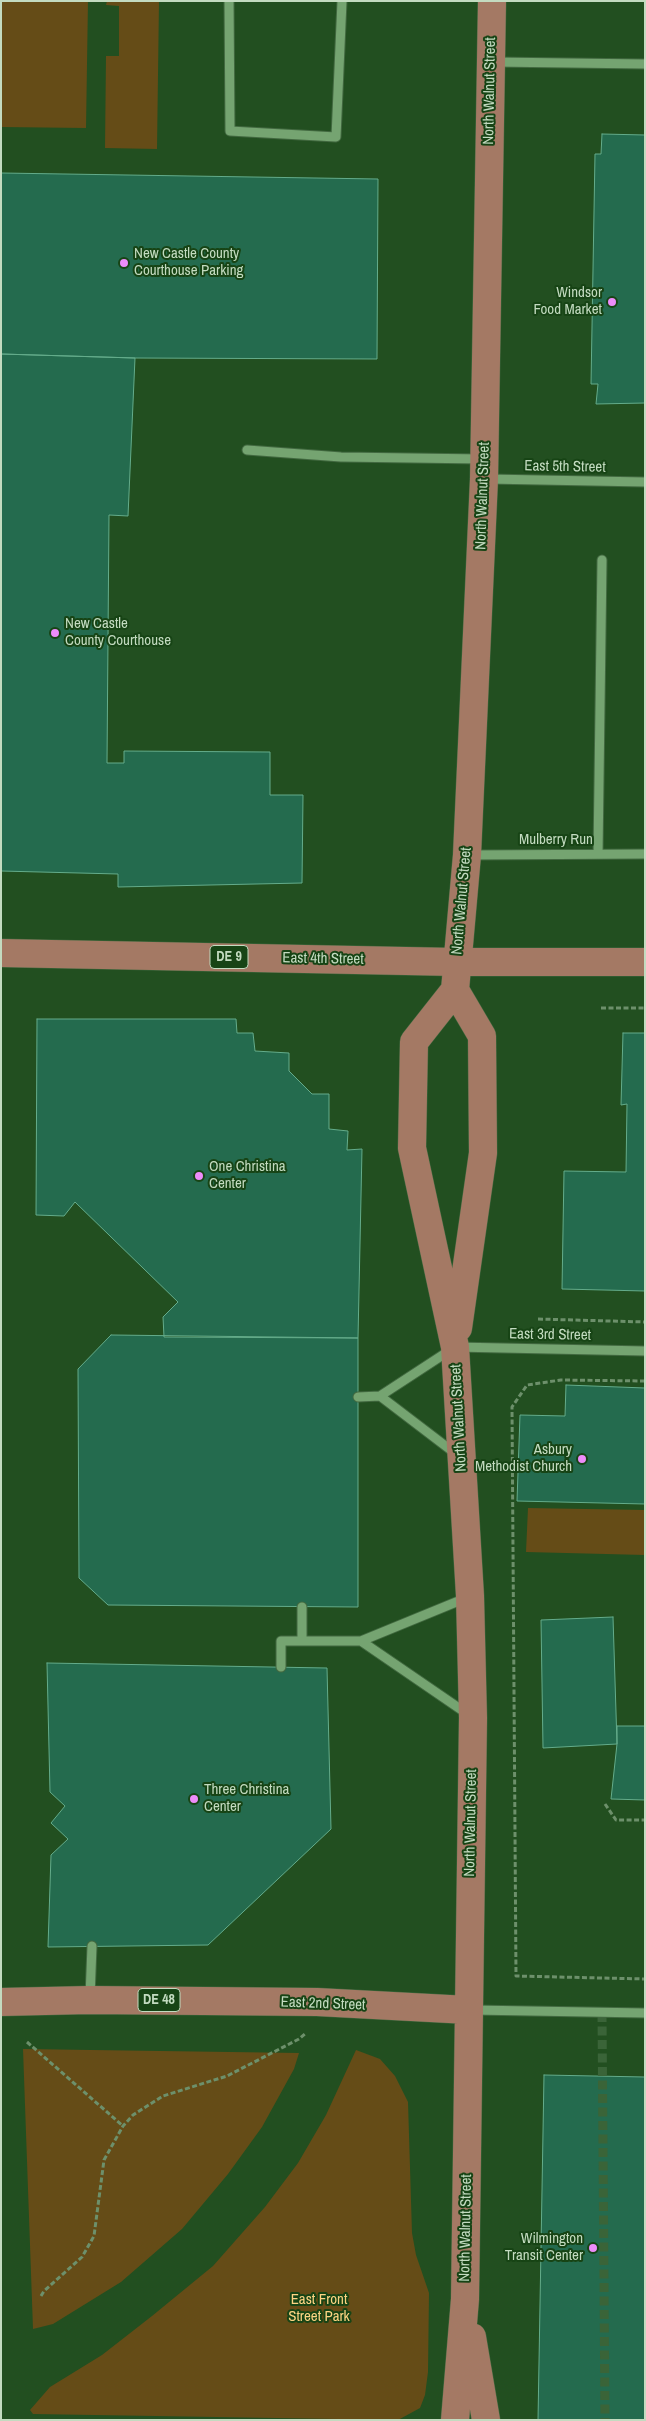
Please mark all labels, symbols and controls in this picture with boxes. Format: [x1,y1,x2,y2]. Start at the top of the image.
street label: North Walnut Street [480,37,500,145]
place label: New Castle County Courthouse Parking [134,245,243,280]
marker: New Castle County Courthouse Parking [118,257,130,269]
place label: Windsor Food Market [534,284,602,319]
marker: Windsor Food Market [606,296,618,308]
street label: North Walnut Street [472,442,494,550]
street label: East 5th Street [524,457,606,477]
place label: New Castle County Courthouse [65,615,171,650]
marker: New Castle County Courthouse [49,627,61,639]
street label: Mulberry Run [519,831,593,849]
street label: North Walnut Street [448,847,476,955]
road number: DE 9 [210,946,248,969]
street label: East 4th Street [282,949,364,969]
place label: One Christina Center [209,1158,286,1193]
marker: One Christina Center [193,1170,205,1182]
street label: East 3rd Street [509,1325,591,1345]
street label: North Walnut Street [447,1364,471,1472]
place label: Asbury Methodist Church [475,1441,572,1476]
marker: Asbury Methodist Church [576,1453,588,1465]
street label: North Walnut Street [461,1769,481,1877]
place label: Three Christina Center [204,1781,289,1816]
marker: Three Christina Center [188,1793,200,1805]
road number: DE 48 [138,1988,180,2012]
street label: East 2nd Street [280,1994,366,2014]
street label: North Walnut Street [456,2174,476,2282]
place label: Wilmington Transit Center [505,2230,583,2265]
marker: Wilmington Transit Center [587,2242,599,2254]
park label: East Front Street Park [288,2291,350,2326]

